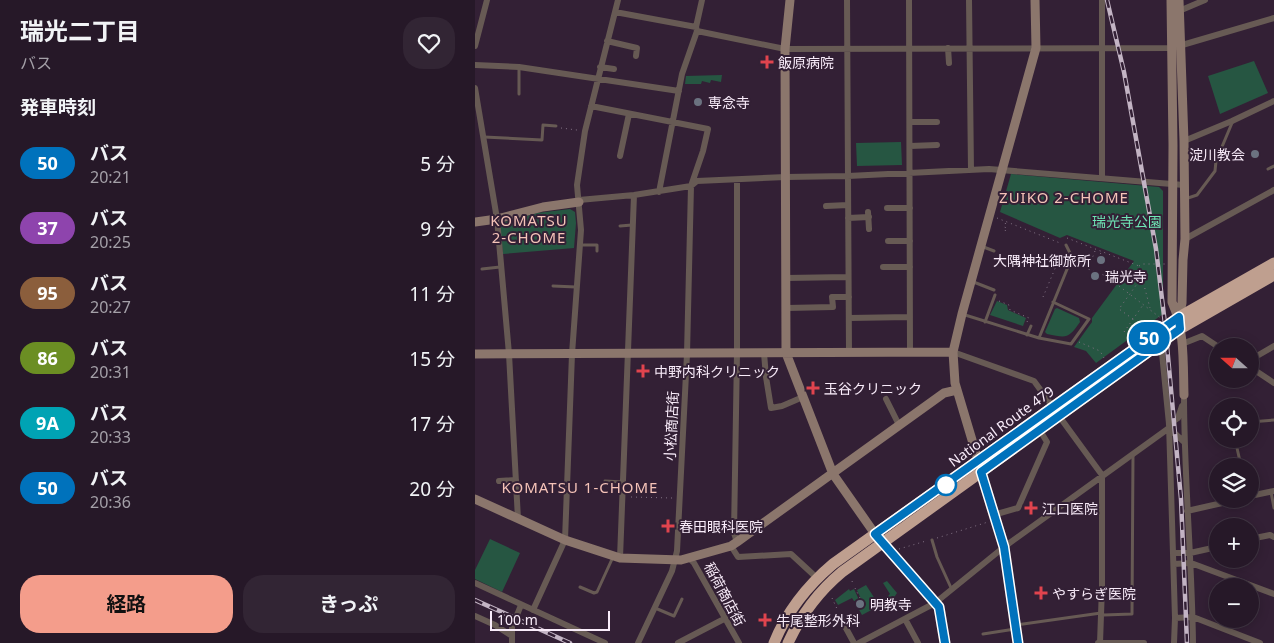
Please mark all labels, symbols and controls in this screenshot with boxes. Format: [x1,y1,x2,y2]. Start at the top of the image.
text: 瑞光二丁目 [20,14,140,47]
button: heart [403,17,455,69]
text: バス [20,52,52,74]
place label: 飯原病院 [778,53,834,72]
marker: 飯原病院 [760,55,774,69]
place label: 専念寺 [708,93,750,112]
text: 発車時刻 [20,94,96,120]
marker: 専念寺 [692,96,704,108]
text: バス [90,140,128,166]
place label: 淀川教会 [1189,145,1245,164]
marker: 淀川教会 [1249,148,1261,160]
text: 50 [37,151,58,175]
text: 5 分 [420,151,455,177]
text: 20:21 [90,166,131,188]
district label: ZUIKO 2-CHOME [999,187,1129,207]
text: バス [90,205,128,231]
district label: KOMATSU 2-CHOME [490,210,568,247]
park label: 瑞光寺公園 [1092,212,1162,231]
text: 37 [37,216,58,240]
text: 9 分 [420,216,455,242]
text: 20:25 [90,231,131,253]
place label: 大隅神社御旅所 [993,251,1091,270]
marker: 大隅神社御旅所 [1095,254,1107,266]
place label: 瑞光寺 [1105,267,1147,286]
text: バス [90,270,128,296]
marker: 瑞光寺 [1089,270,1101,282]
text: 95 [37,281,58,305]
text: 11 分 [409,281,455,307]
text: 20:27 [90,296,131,318]
line badge: 50 [1127,322,1171,354]
text: 50 [1139,326,1159,350]
text: バス [90,335,128,361]
north arrow [1209,338,1259,388]
map controls [1209,338,1259,628]
text: 86 [37,346,58,370]
text: 15 分 [409,346,455,372]
text: 20:31 [90,361,131,383]
place label: 中野内科クリニック [654,362,780,381]
marker: 中野内科クリニック [636,364,650,378]
place label: 玉谷クリニック [824,379,922,398]
marker: 玉谷クリニック [806,381,820,395]
street label: National Route 479 [945,381,1057,471]
street label: 小松商店街 [660,391,682,461]
button: locate [1209,398,1259,448]
text: バス [90,400,128,426]
text: 9A [36,411,59,435]
text: 17 分 [409,411,455,437]
text: 20:33 [90,426,131,448]
button: layers [1209,458,1259,508]
text: バス [90,465,128,491]
unlabelled marker [935,474,957,496]
text: 50 [37,476,58,500]
text: 20 分 [409,476,455,502]
district label: KOMATSU 1-CHOME [502,477,658,497]
text: 20:36 [90,491,131,513]
place label: 江口医院 [1042,499,1098,518]
marker: 江口医院 [1024,501,1038,515]
place label: 春田眼科医院 [679,517,763,536]
button: + [1209,518,1259,568]
marker: 春田眼科医院 [661,519,675,533]
street label: 稲荷商店街 [700,559,750,629]
button: 経路 [20,575,233,633]
button: きっぷ [243,575,455,633]
button: − [1209,578,1259,628]
place label: やすらぎ医院 [1052,584,1136,603]
marker: やすらぎ医院 [1034,586,1048,600]
place label: 明教寺 [870,595,912,614]
marker: 明教寺 [854,598,866,610]
scale bar [490,608,610,631]
text: 100 m [497,610,538,629]
place label: 牛尾整形外科 [776,611,860,630]
marker: 牛尾整形外科 [758,613,772,627]

